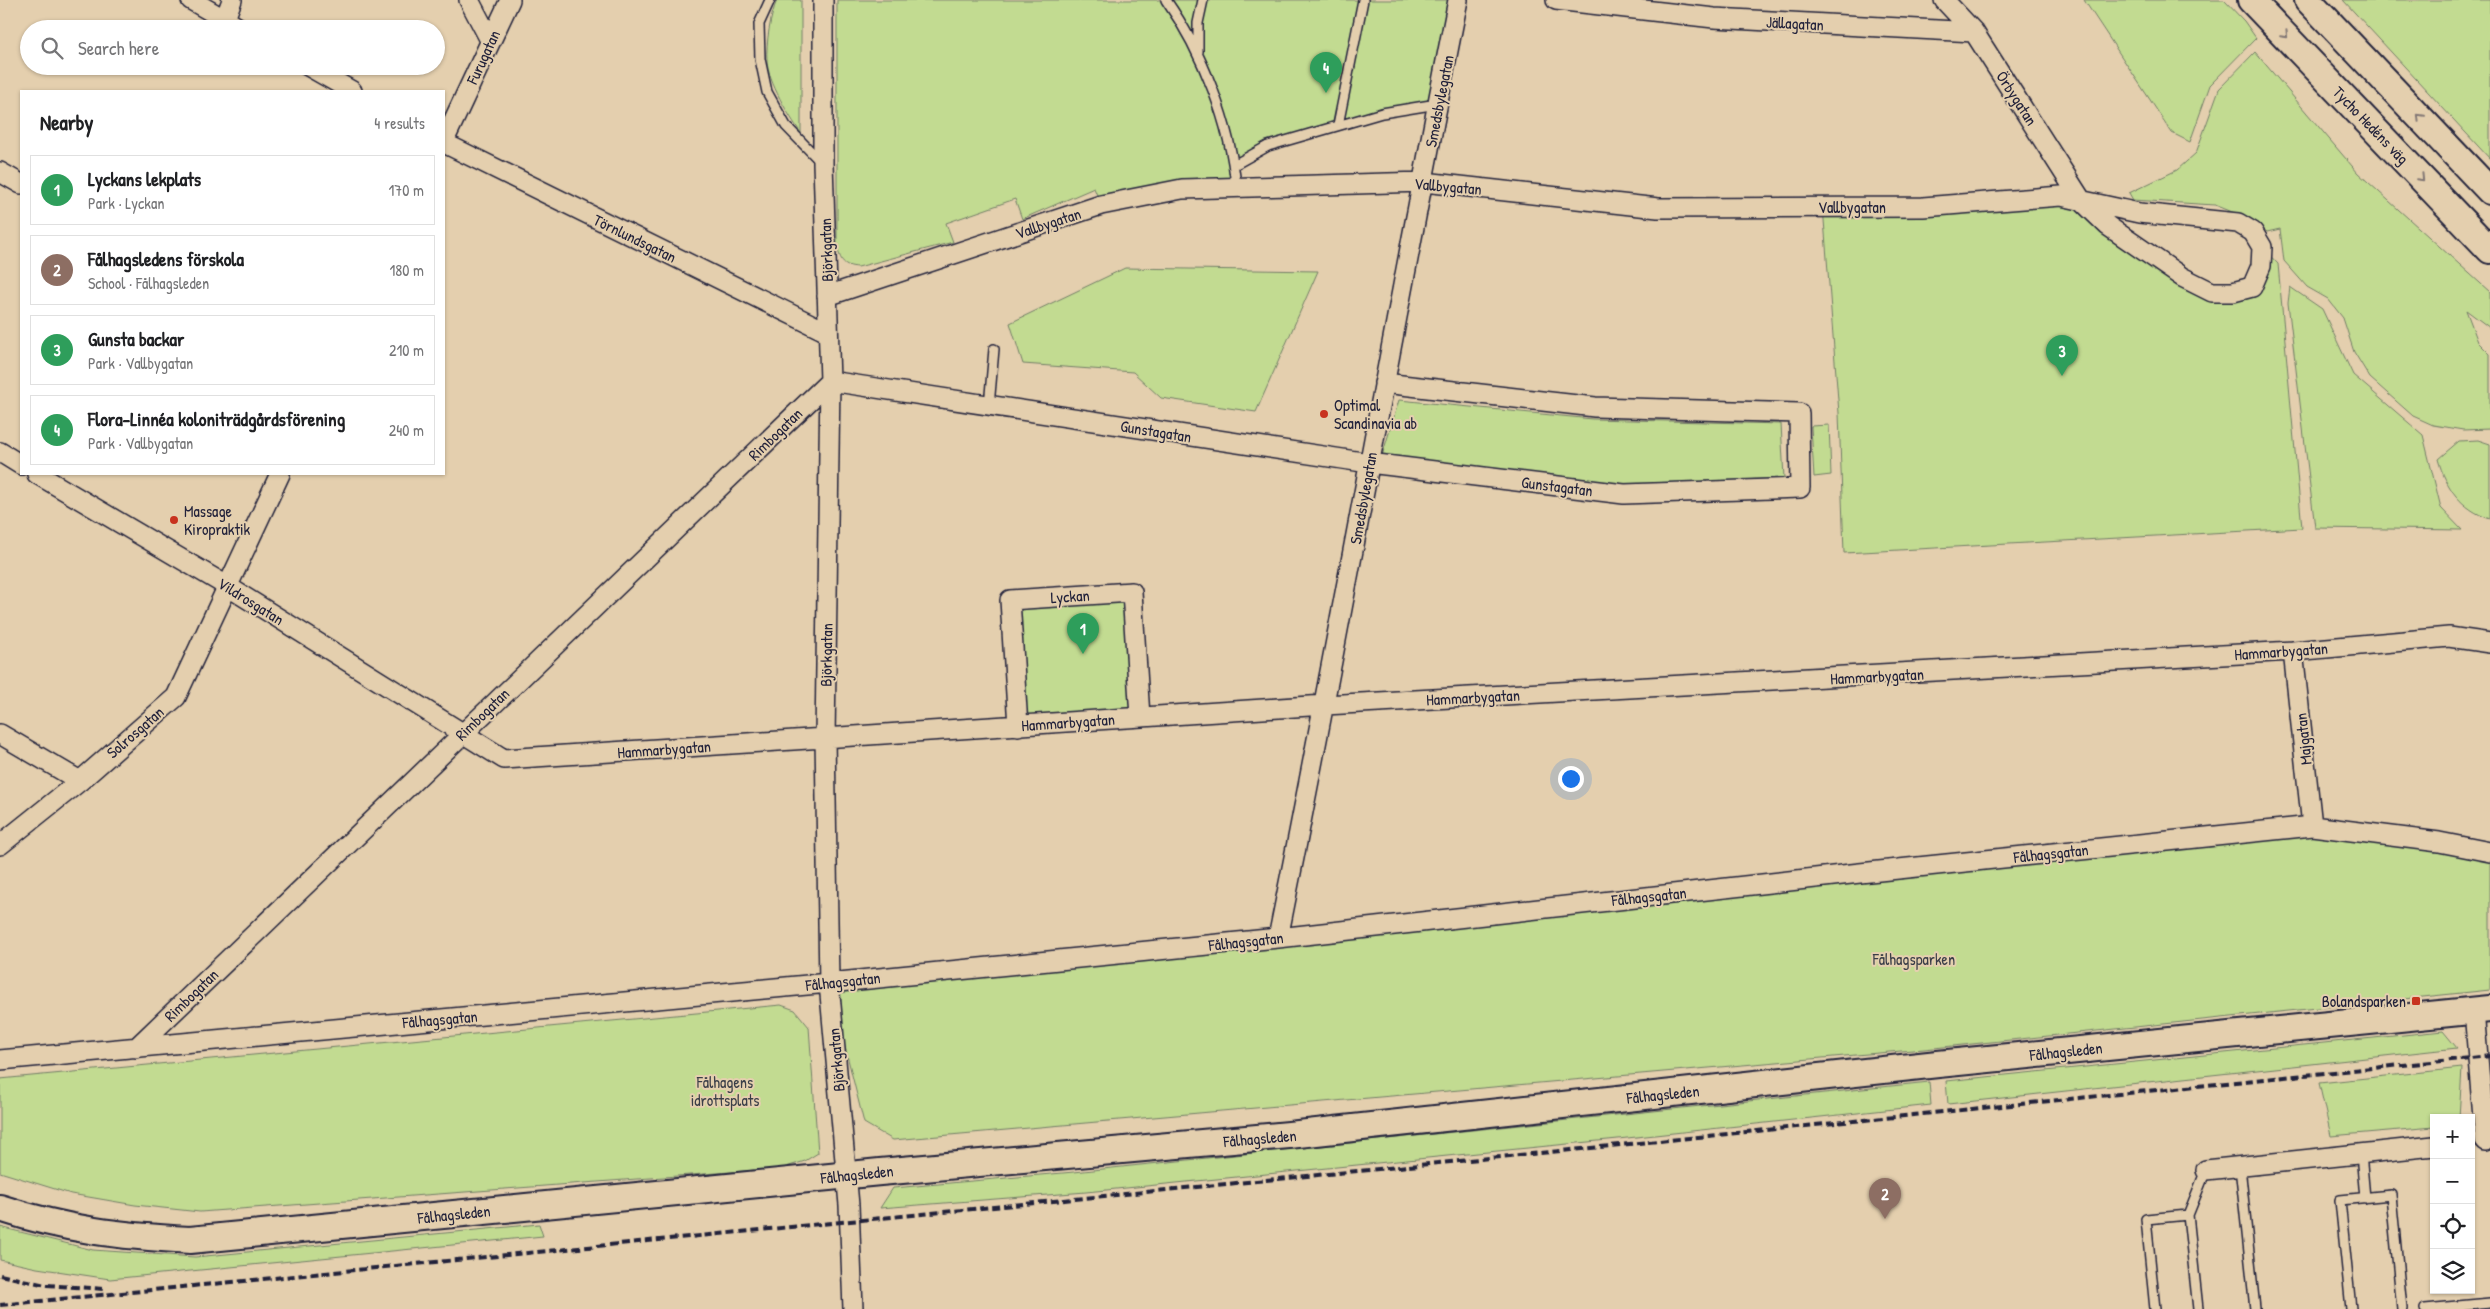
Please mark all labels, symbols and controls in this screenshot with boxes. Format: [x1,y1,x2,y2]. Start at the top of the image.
street label: Jällagatan [1766,11,1824,35]
search box [20,20,445,75]
street label: Furugatan [460,26,505,89]
one-way arrow [2279,30,2288,39]
icon: search [38,34,66,62]
text: Search here [78,35,159,61]
pin: 4 [1310,52,1342,93]
street label: Smedsbylegatan [1419,53,1459,149]
street label: Örbygatan [1991,67,2043,129]
street label: Tycho Hedéns väg [2328,81,2414,169]
text: Nearby [40,108,93,137]
text: 4 results [374,112,425,134]
one-way arrow [2417,114,2426,123]
text: Lyckans lekplats [88,166,201,192]
street label: Vallbygatan [1413,172,1483,200]
one-way arrow [2415,172,2424,181]
text: 1 [54,179,60,201]
text: 170 m [389,179,424,201]
text: Park · Lyckan [88,192,164,214]
street label: Vallbygatan [1818,196,1886,218]
street label: Vallbygatan [1012,202,1084,244]
street label: Törnlundsgatan [590,208,680,268]
street label: Björkgatan [814,218,838,282]
text: Fålhagsledens förskola [88,246,244,272]
text: 2 [53,259,61,281]
text: 180 m [390,259,424,281]
text: School · Fålhagsleden [88,272,209,294]
text: Gunsta backar [88,326,184,352]
pin: 3 [2046,335,2078,376]
text: 3 [53,339,61,361]
text: 210 m [389,339,424,361]
text: Park · Vallbygatan [88,352,193,374]
place label: Optimal Scandinavia ab [1334,394,1417,434]
street label: Rimbogatan [743,403,807,465]
text: Flora-Linnéa koloniträdgårdsförening [88,406,345,432]
marker: Optimal Scandinavia ab [1318,408,1330,420]
street label: Gunstagatan [1119,415,1193,447]
text: 4 [54,419,60,441]
text: 240 m [389,419,424,441]
text: Park · Vallbygatan [88,432,193,454]
street label: Smedsbylegatan [1344,450,1382,546]
street label: Gunstagatan [1520,471,1594,501]
place label: Massage Kiropraktik [184,500,251,540]
marker: Massage Kiropraktik [168,514,180,526]
street label: Vildrosgatan [214,572,288,630]
street label: Lyckan [1050,584,1090,608]
pin: 1 [1067,613,1099,654]
street label: Björkgatan [814,623,838,687]
street label: Hammarbygatan [2233,637,2329,665]
street label: Hammarbygatan [1830,663,1924,689]
street label: Rimbogatan [450,683,514,745]
street label: Hammarbygatan [1426,684,1520,710]
street label: Solrosgatan [102,701,168,763]
street label: Hammarbygatan [1020,708,1116,736]
street label: Majgatan [2289,712,2317,766]
street label: Hammarbygatan [616,735,712,763]
your location [1558,766,1584,792]
street label: Fålhagsgatan [2011,838,2090,868]
street label: Fålhagsgatan [1609,881,1688,911]
street label: Fålhagsgatan [1206,926,1285,956]
park label: Fålhagsparken [1872,948,1955,970]
street label: Rimbogatan [159,964,223,1026]
street label: Fålhagsgatan [803,966,882,996]
place label: Bolandsparken [2322,990,2406,1012]
marker: Bolandsparken [2410,995,2422,1007]
street label: Fålhagsgatan [401,1005,478,1033]
street label: Björkgatan [822,1027,850,1093]
street label: Fålhagsleden [2027,1036,2104,1066]
park label: Fålhagens idrottsplats [691,1071,759,1111]
street label: Fålhagsleden [1624,1079,1701,1109]
map controls [2430,1114,2475,1294]
button: + [2430,1114,2475,1159]
street label: Fålhagsleden [1222,1124,1297,1152]
street label: Fålhagsleden [818,1159,895,1189]
button: − [2430,1159,2475,1204]
pin: 2 [1869,1178,1901,1219]
street label: Fålhagsleden [415,1199,492,1229]
button: locate [2430,1204,2475,1249]
button: layers [2430,1249,2475,1294]

